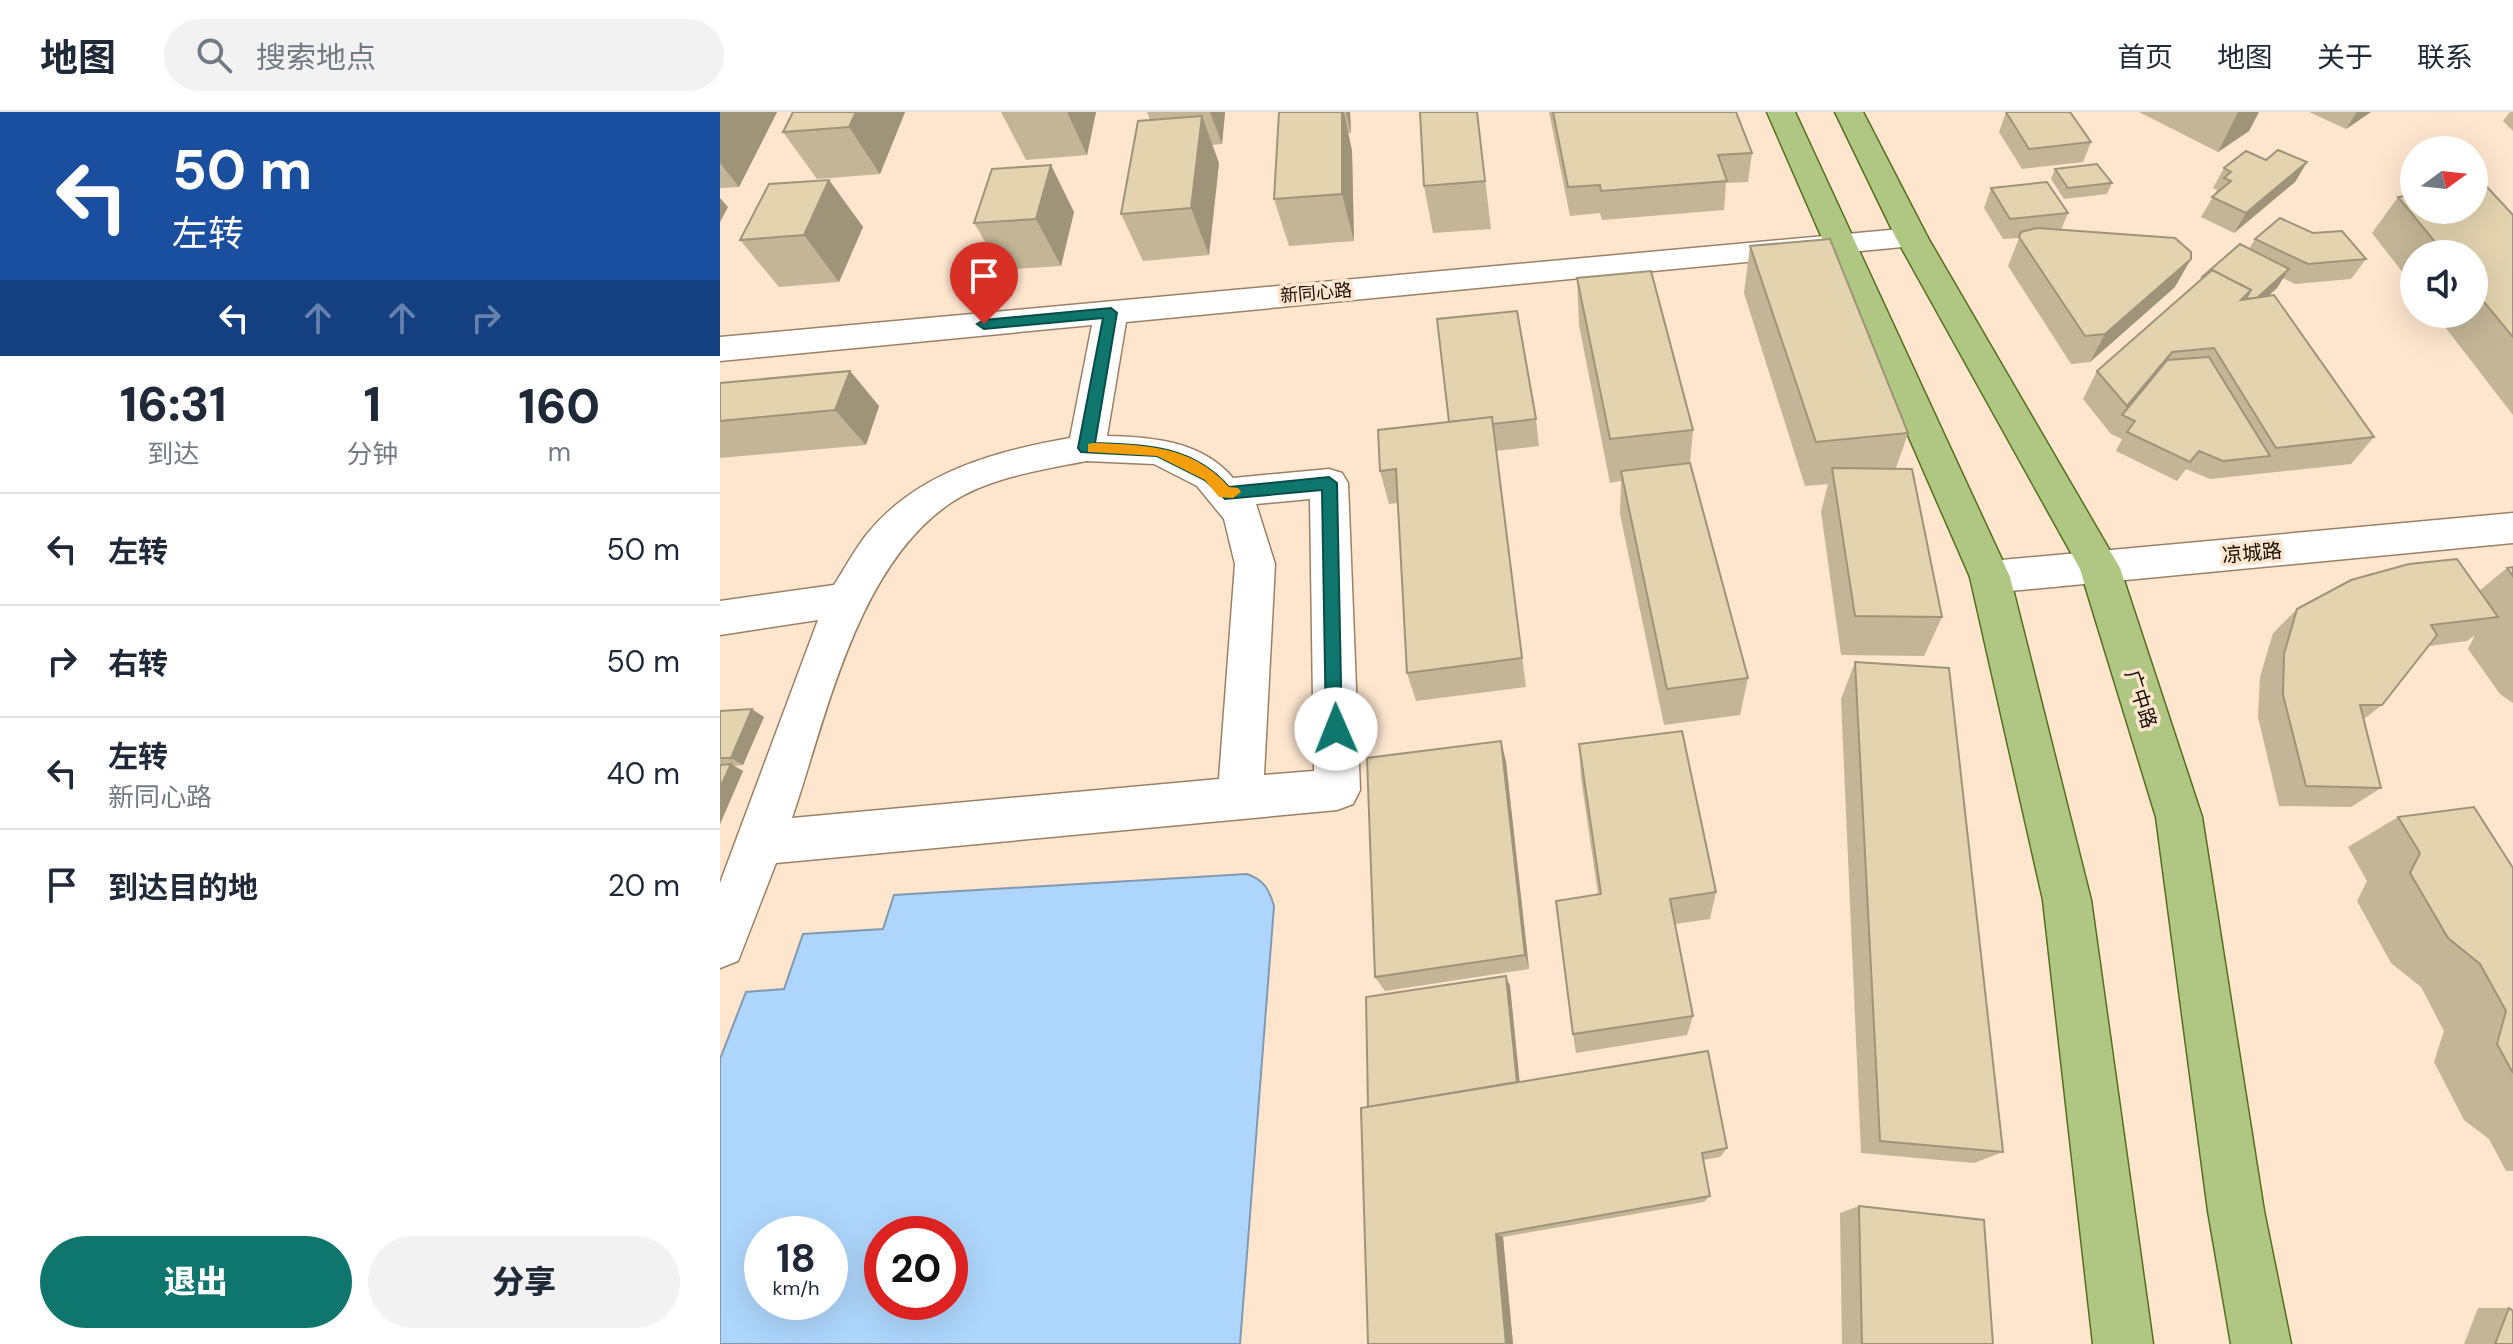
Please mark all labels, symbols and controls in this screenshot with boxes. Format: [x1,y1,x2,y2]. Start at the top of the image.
search box [164,19,724,91]
text: 地图 [40,33,116,83]
icon: search [192,33,236,77]
text: 搜索地点 [256,38,376,77]
text: 首页 [2117,39,2173,76]
text: 地图 [2217,39,2273,76]
text: 关于 [2317,39,2373,76]
text: 联系 [2417,39,2473,76]
text: 50 m [172,133,312,206]
north arrow [2400,136,2488,224]
map controls [2400,136,2488,328]
icon: left [40,144,144,248]
text: 左转 [172,210,244,257]
button: sound [2400,240,2488,328]
pin [950,242,1018,324]
icon: arrive [962,254,1006,298]
street label: 新同心路 [1279,278,1353,308]
icon: left [212,296,256,340]
icon: ahead [296,296,340,340]
icon: ahead [380,296,424,340]
icon: right [464,296,508,340]
text: 16:31 [120,373,227,436]
text: 1 [364,373,381,436]
text: 160 [518,375,600,438]
text: m [548,435,571,469]
text: 到达 [147,437,199,471]
text: 分钟 [346,437,398,471]
icon: left [40,527,84,571]
text: 50 m [606,530,680,569]
text: 左转 [108,532,168,571]
street label: 凉城路 [2221,537,2283,569]
icon: right [40,639,84,683]
text: 50 m [606,642,680,681]
text: 右转 [108,644,168,683]
street label: 广中路 [2119,666,2163,732]
position arrow [1294,687,1378,771]
text: 左转 [108,737,168,776]
icon: left [40,751,84,795]
text: 40 m [607,754,680,793]
text: 新同心路 [108,780,212,814]
icon: arrive [40,863,84,907]
text: 20 m [608,866,680,905]
text: 到达目的地 [108,868,258,907]
speed limit sign: 20 [864,1216,968,1320]
text: 18 [776,1232,816,1284]
button: 退出 [40,1236,352,1328]
button: 分享 [368,1236,680,1328]
text: km/h [772,1275,820,1301]

